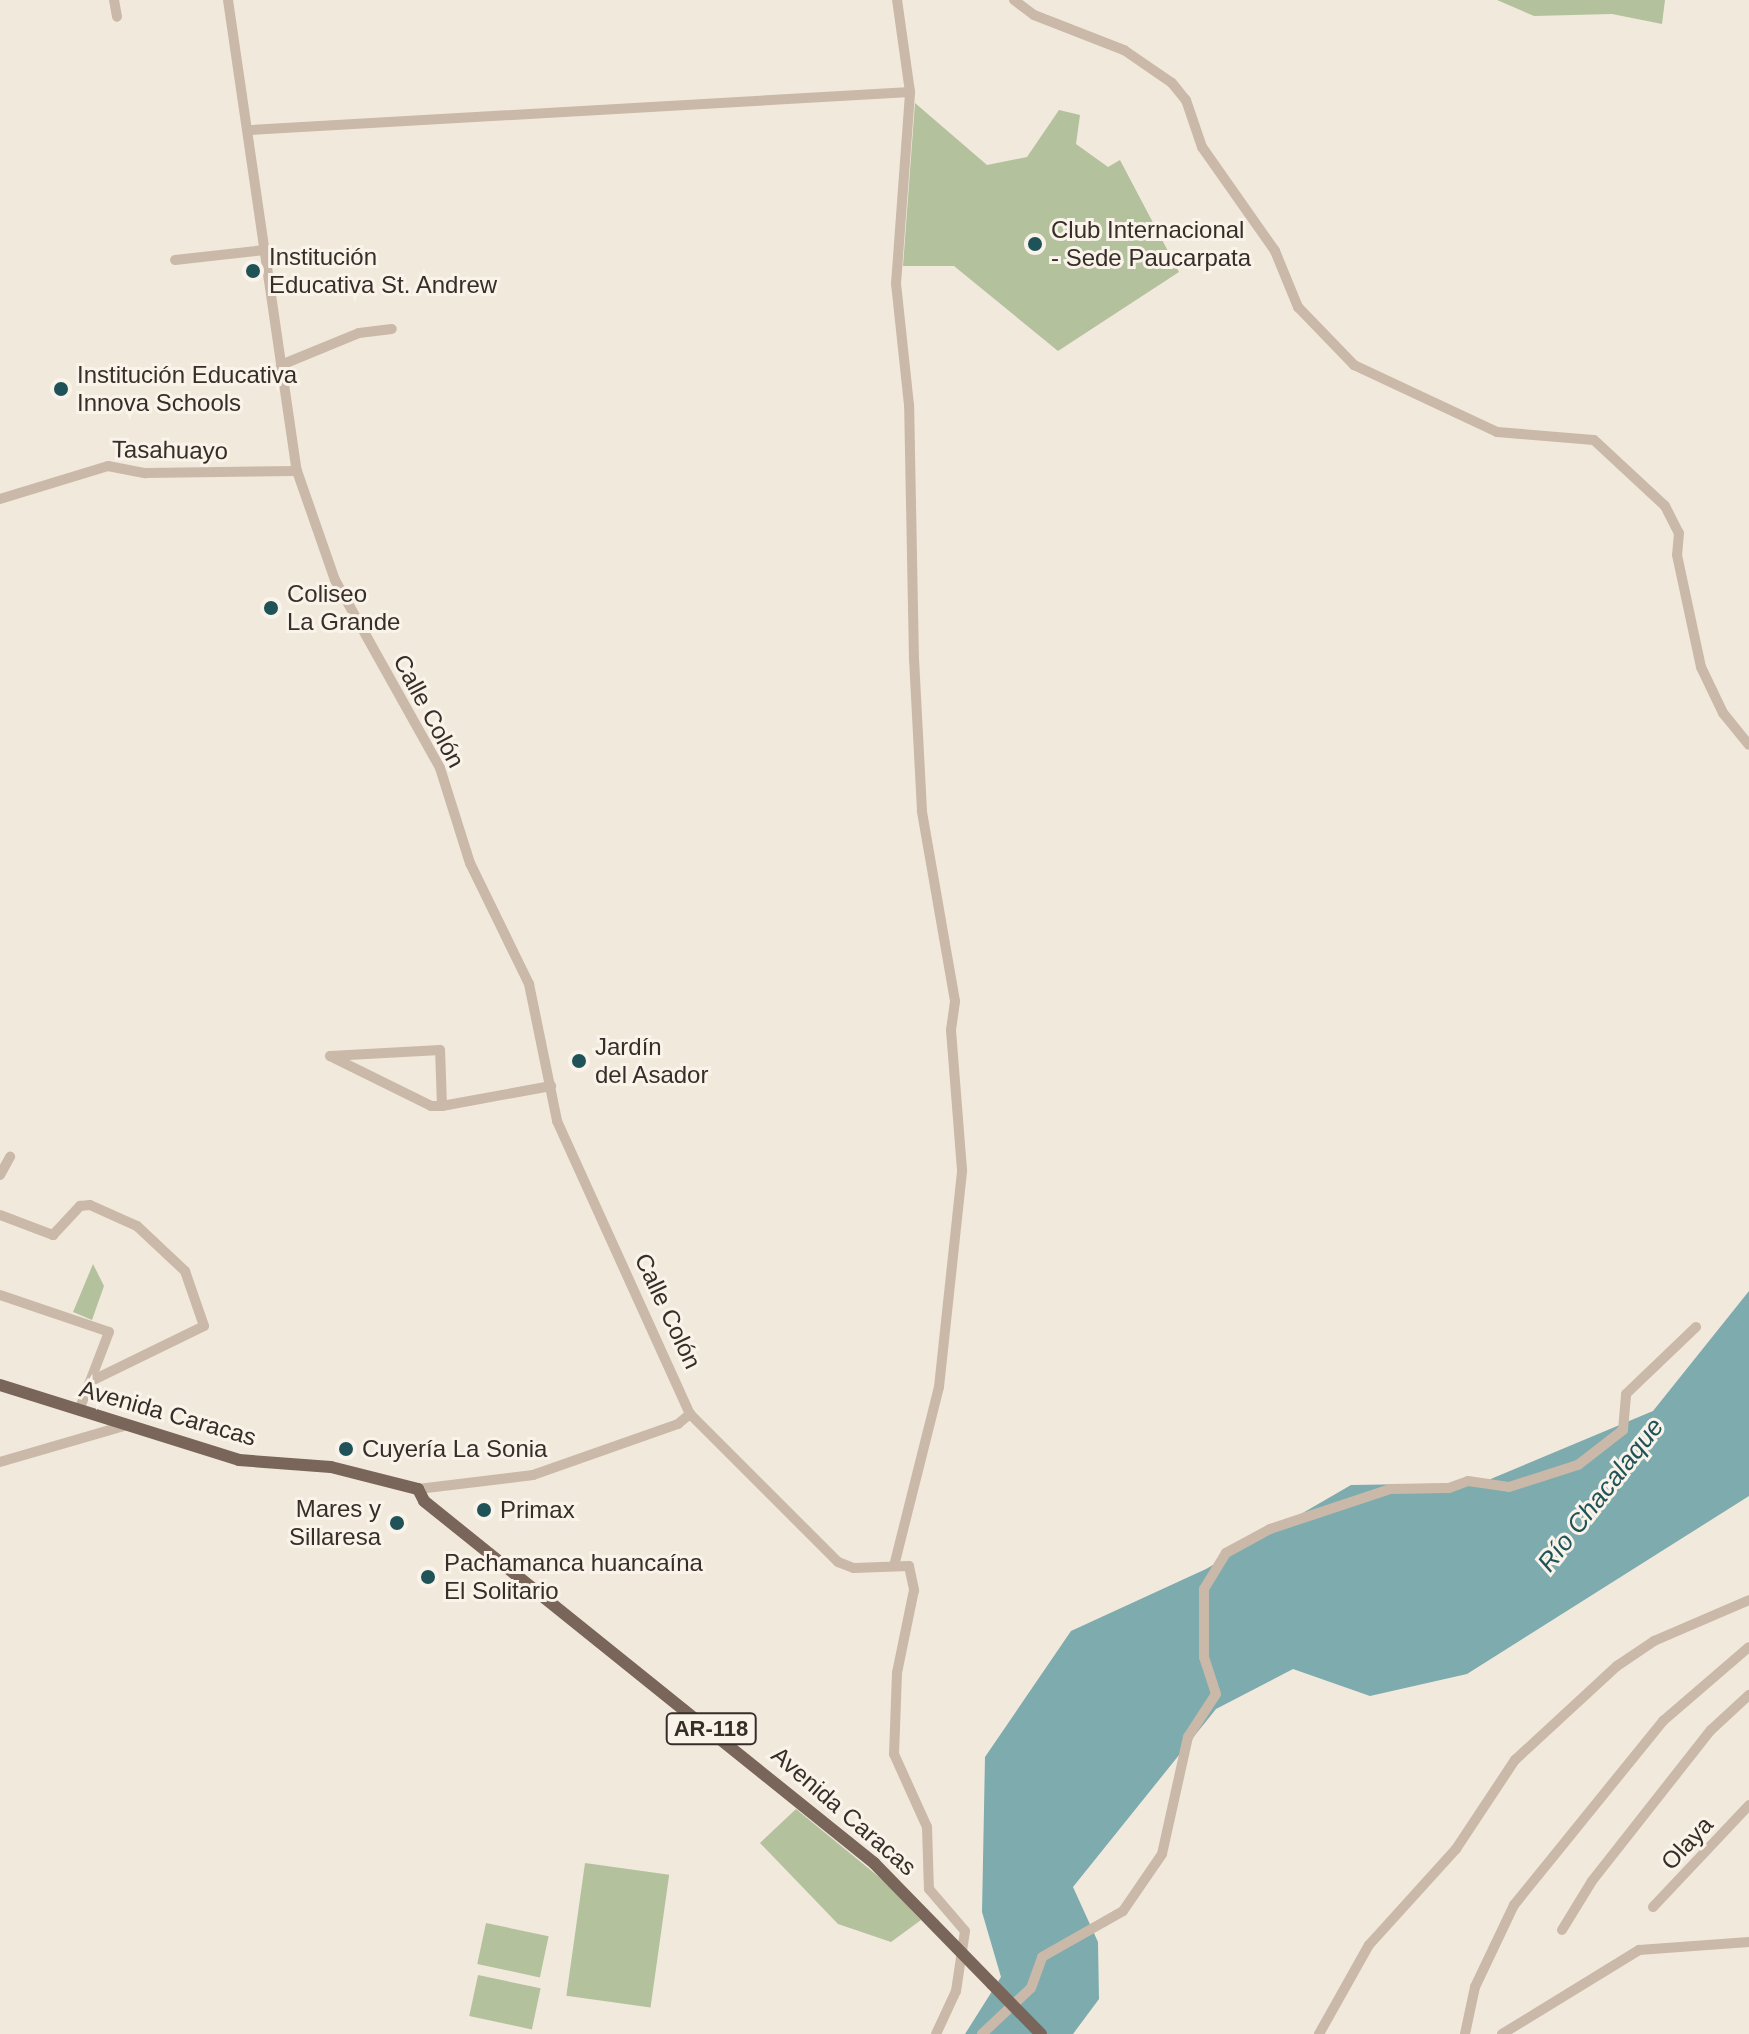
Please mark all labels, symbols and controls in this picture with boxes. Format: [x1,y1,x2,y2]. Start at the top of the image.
place label: Club Internacional - Sede Paucarpata [1051,216,1251,272]
marker: Club Internacional - Sede Paucarpata [1026,235,1044,253]
place label: Institución Educativa St. Andrew [269,243,498,299]
marker: Institución Educativa St. Andrew [244,262,262,280]
place label: Institución Educativa Innova Schools [77,361,297,417]
marker: Institución Educativa Innova Schools [52,380,70,398]
street label: Tasahuayo [112,435,228,465]
place label: Coliseo La Grande [287,580,400,636]
marker: Coliseo La Grande [262,599,280,617]
street label: Calle Colón [387,649,471,773]
place label: Jardín del Asador [595,1033,710,1089]
marker: Jardín del Asador [570,1052,588,1070]
street label: Calle Colón [629,1249,707,1373]
street label: Avenida Caracas [76,1374,260,1452]
water label: Río Chacalaque [1531,1412,1671,1578]
place label: Cuyería La Sonia [362,1435,547,1463]
marker: Cuyería La Sonia [337,1440,355,1458]
place label: Mares y Sillaresa [289,1495,381,1551]
place label: Primax [500,1496,575,1524]
marker: Primax [475,1501,493,1519]
marker: Mares y Sillaresa [388,1514,406,1532]
place label: Pachamanca huancaína El Solitario [444,1549,703,1605]
marker: Pachamanca huancaína El Solitario [419,1568,437,1586]
road number: AR-118 [665,1711,757,1747]
street label: Avenida Caracas [766,1740,922,1882]
street label: Olaya [1655,1810,1719,1876]

